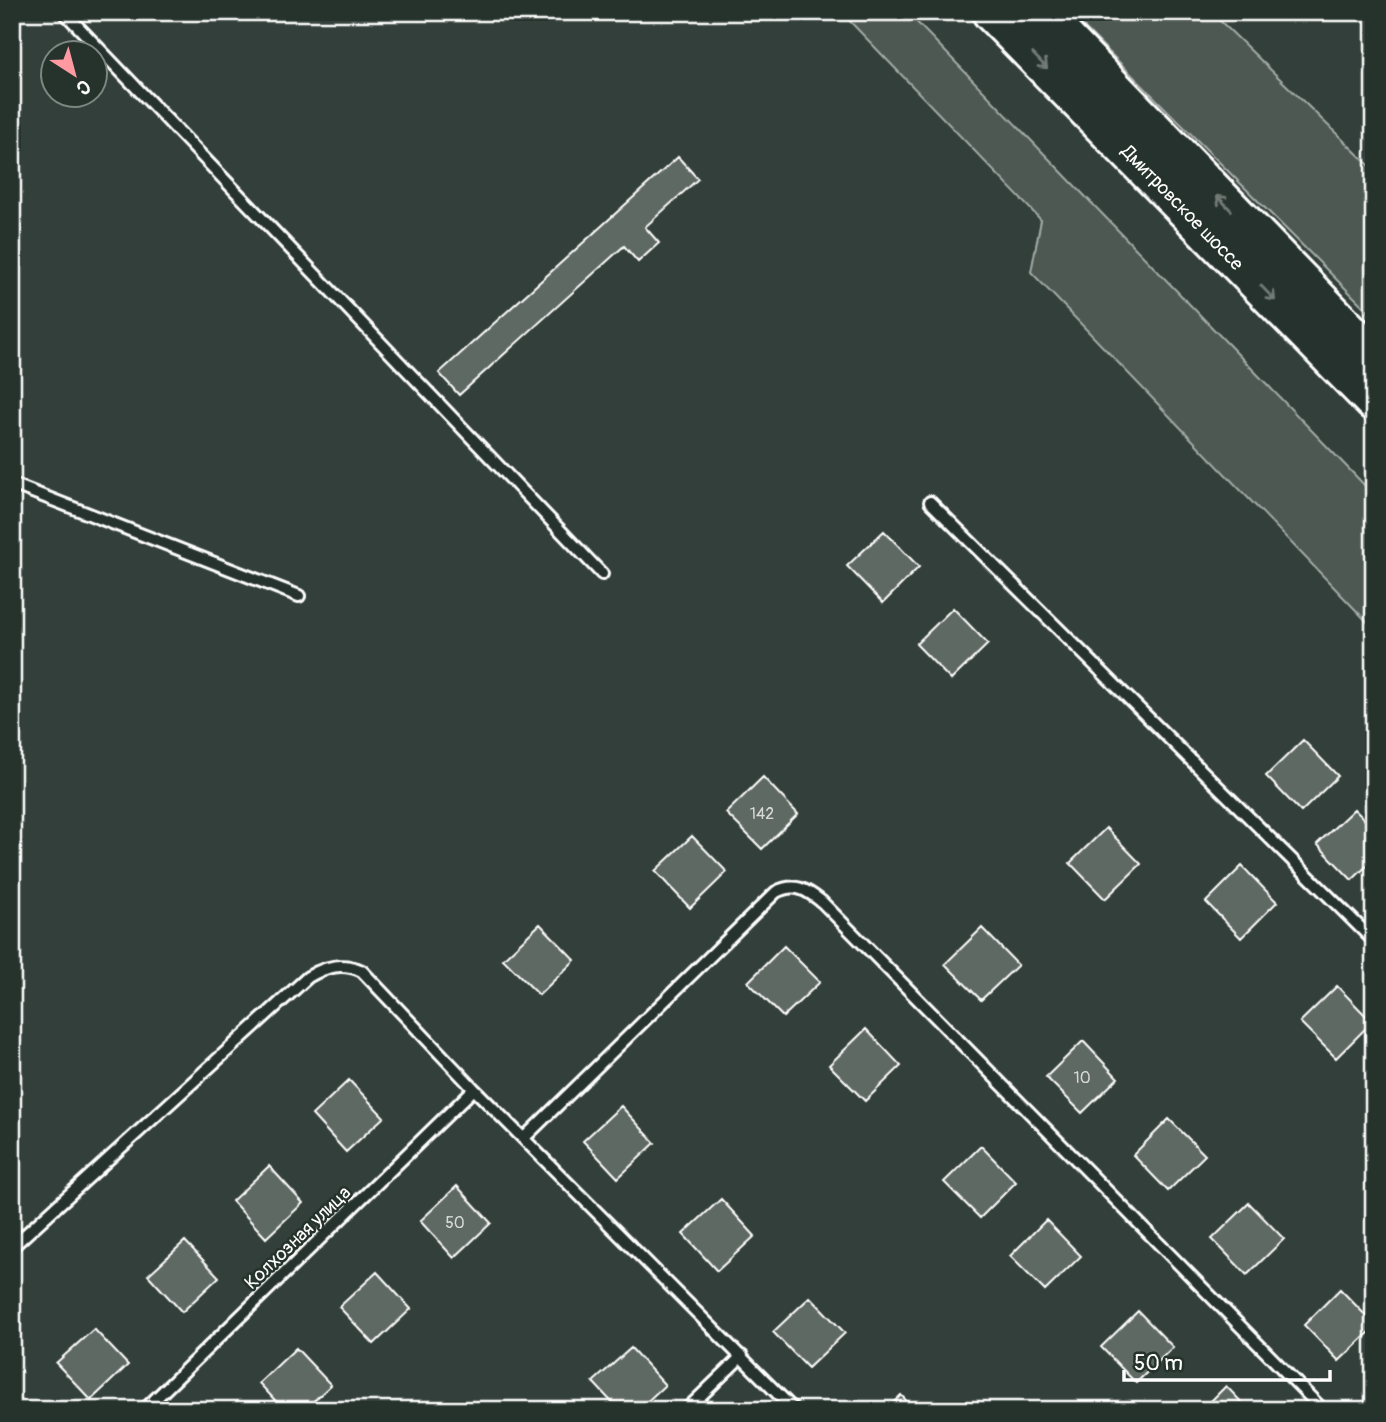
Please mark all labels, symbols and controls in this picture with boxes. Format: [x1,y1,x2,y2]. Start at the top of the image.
north arrow [38,38,108,108]
one-way arrow [1031,52,1048,69]
text: С [71,74,95,100]
street label: Дмитровское шоссе [1115,139,1249,276]
one-way arrow [1215,194,1232,211]
one-way arrow [1259,284,1276,301]
house number: 142 [750,804,774,824]
house number: 10 [1073,1068,1091,1088]
street label: Колхозная улица [239,1181,356,1295]
house number: 50 [445,1213,465,1233]
scale bar [1124,1338,1330,1382]
text: 50 m [1134,1350,1183,1377]

